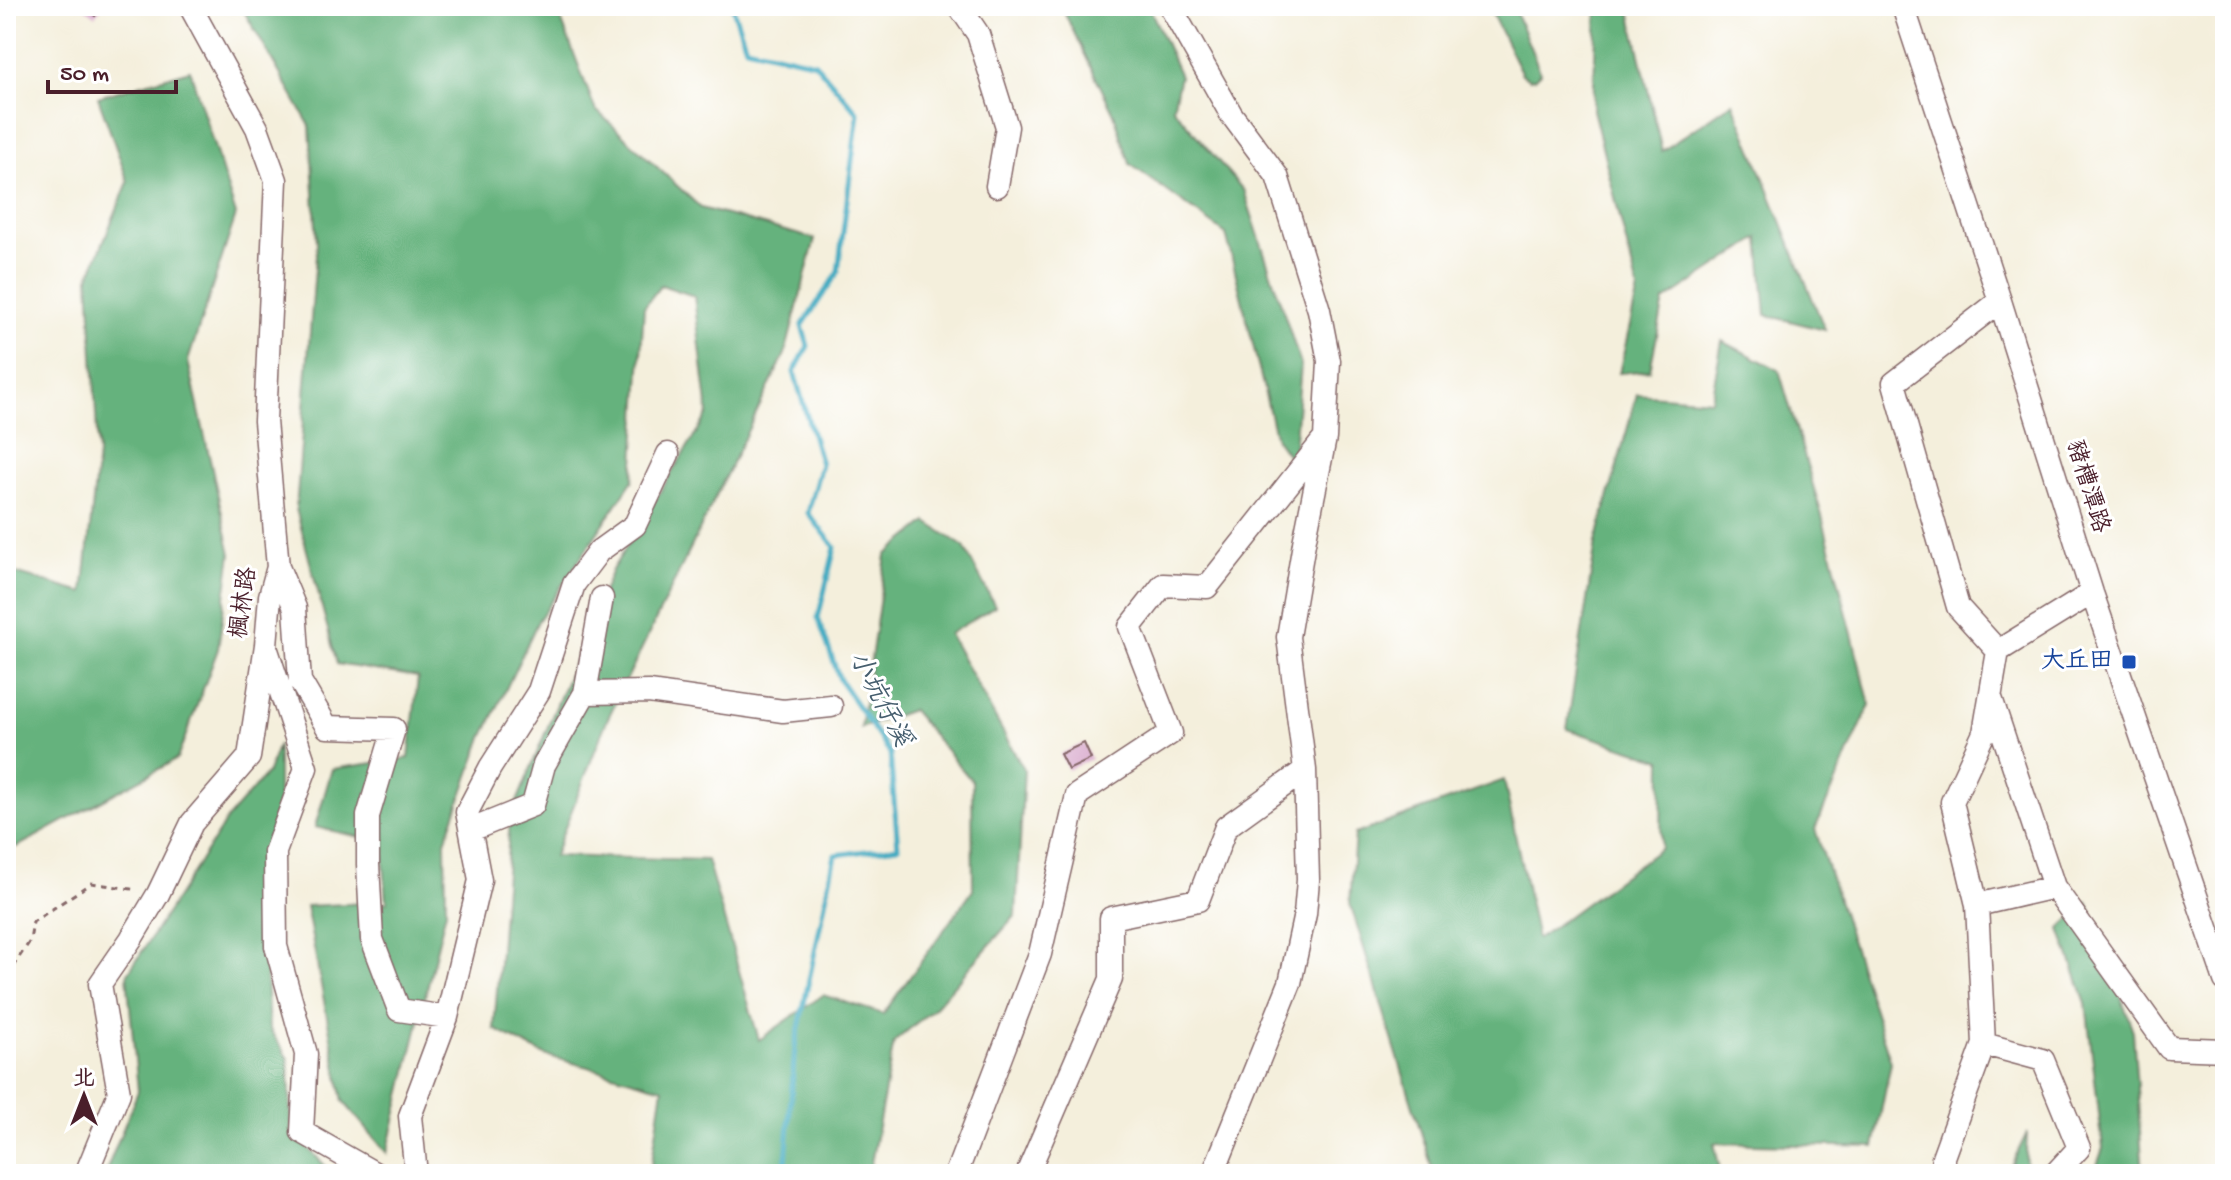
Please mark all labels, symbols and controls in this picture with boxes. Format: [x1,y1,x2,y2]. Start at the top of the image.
scale bar [48,44,176,94]
text: 50 m [60,61,109,90]
street label: 豬槽潭路 [2058,436,2116,537]
street label: 楓林路 [224,565,264,641]
water label: 小坑仔溪 [840,646,919,755]
place label: 大丘田 [2041,648,2113,677]
marker: 大丘田 [2120,653,2138,671]
north arrow [44,1056,124,1136]
text: 北 [73,1067,95,1093]

